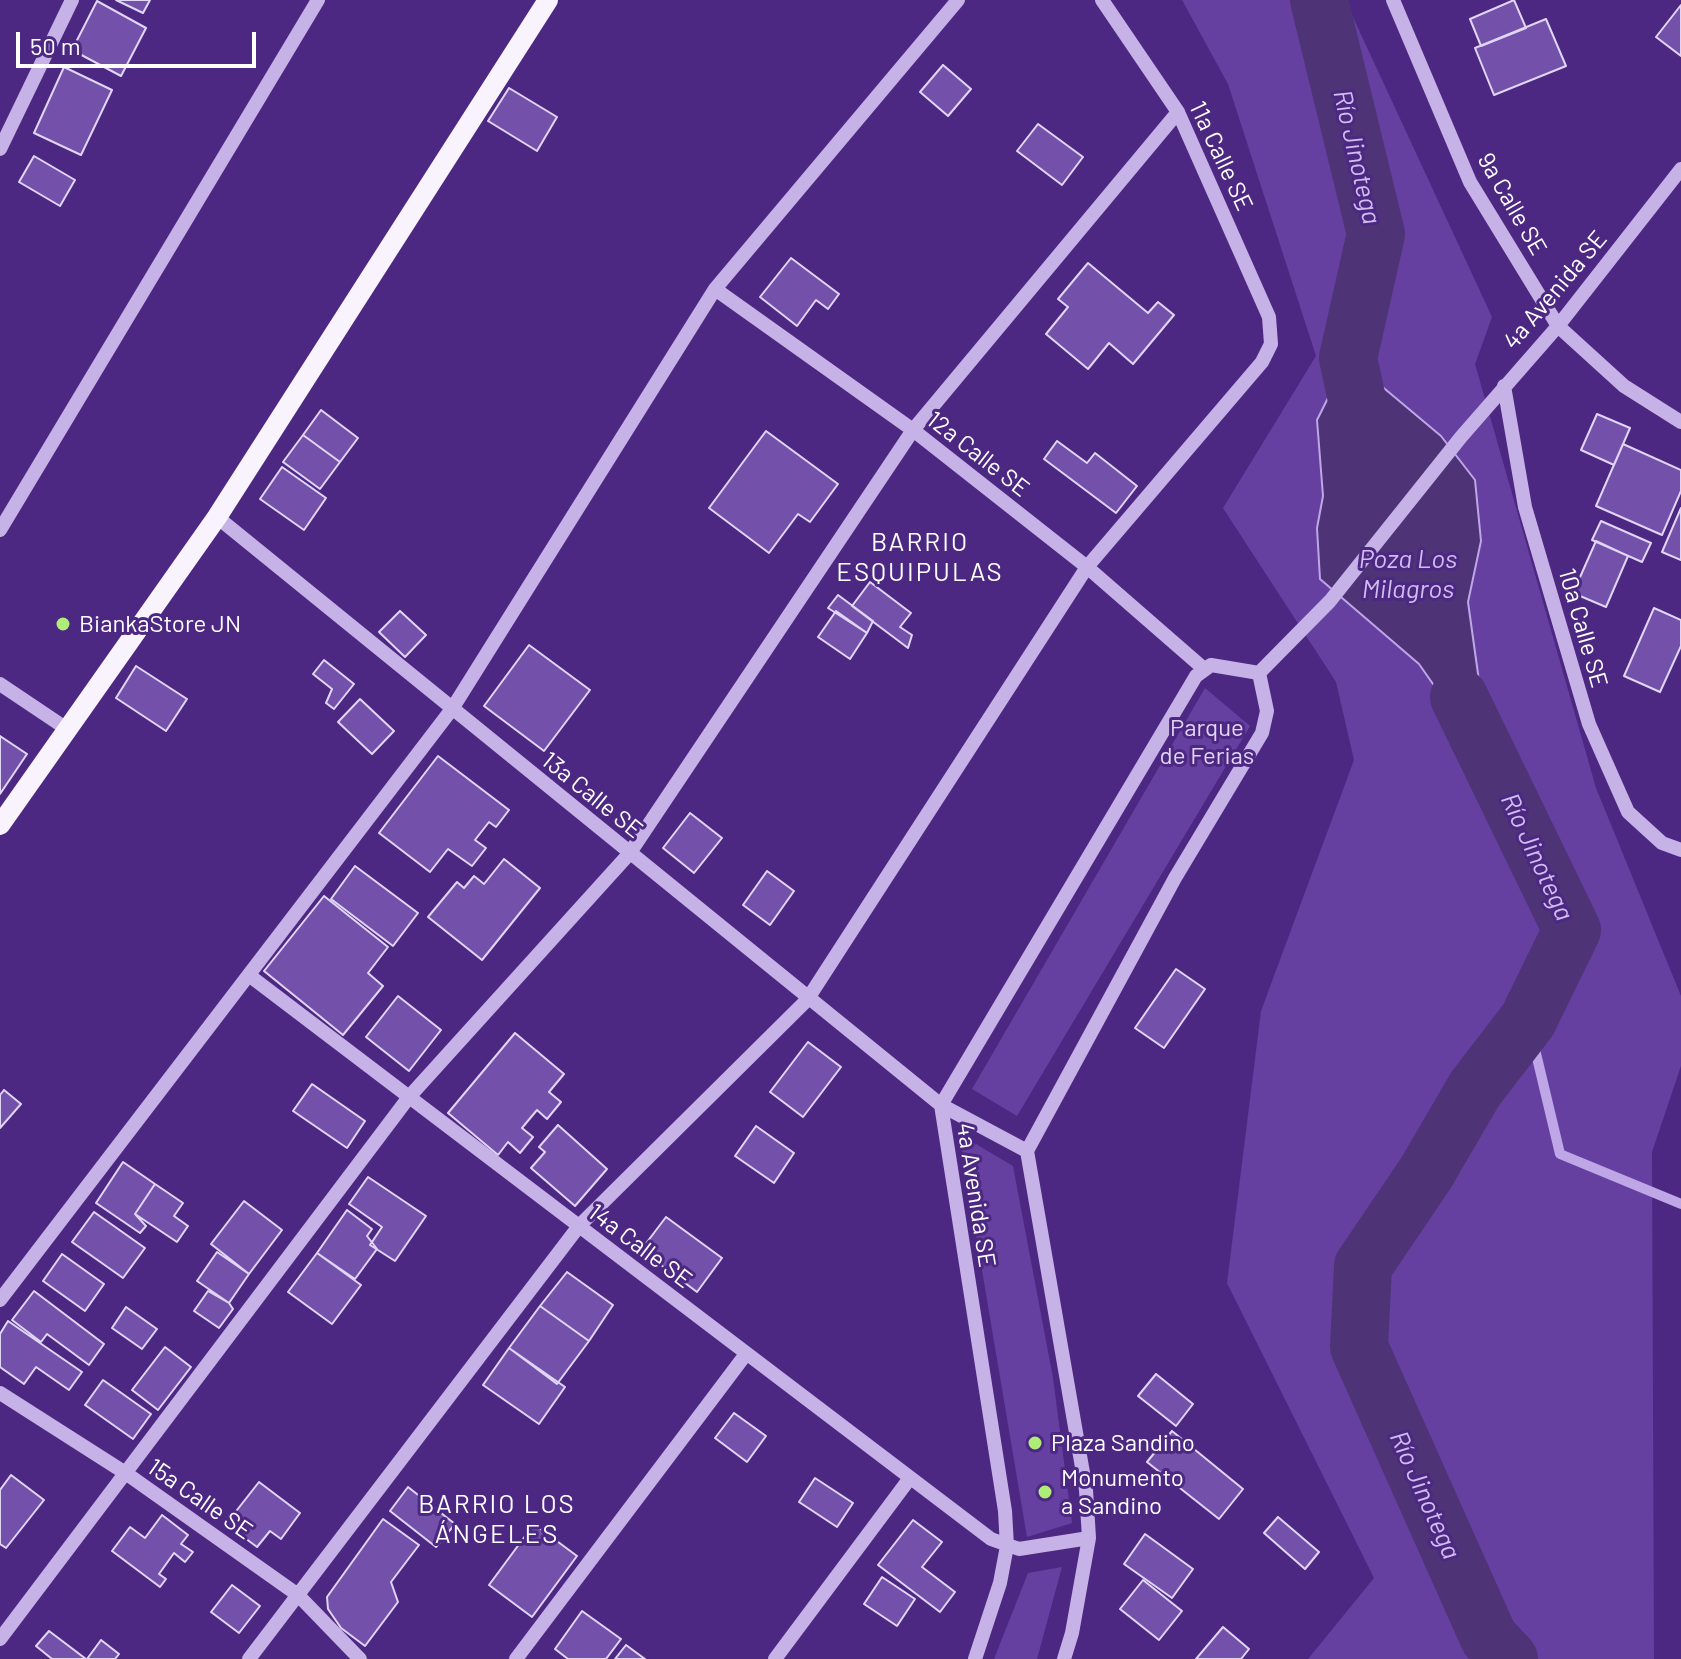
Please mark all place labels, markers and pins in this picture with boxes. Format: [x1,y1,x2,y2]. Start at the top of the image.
place label: BiankaStore JN [79,610,241,638]
marker: BiankaStore JN [54,615,72,633]
place label: Plaza Sandino [1051,1429,1195,1457]
marker: Plaza Sandino [1026,1434,1044,1452]
place label: Monumento a Sandino [1061,1464,1184,1520]
marker: Monumento a Sandino [1036,1483,1054,1501]

